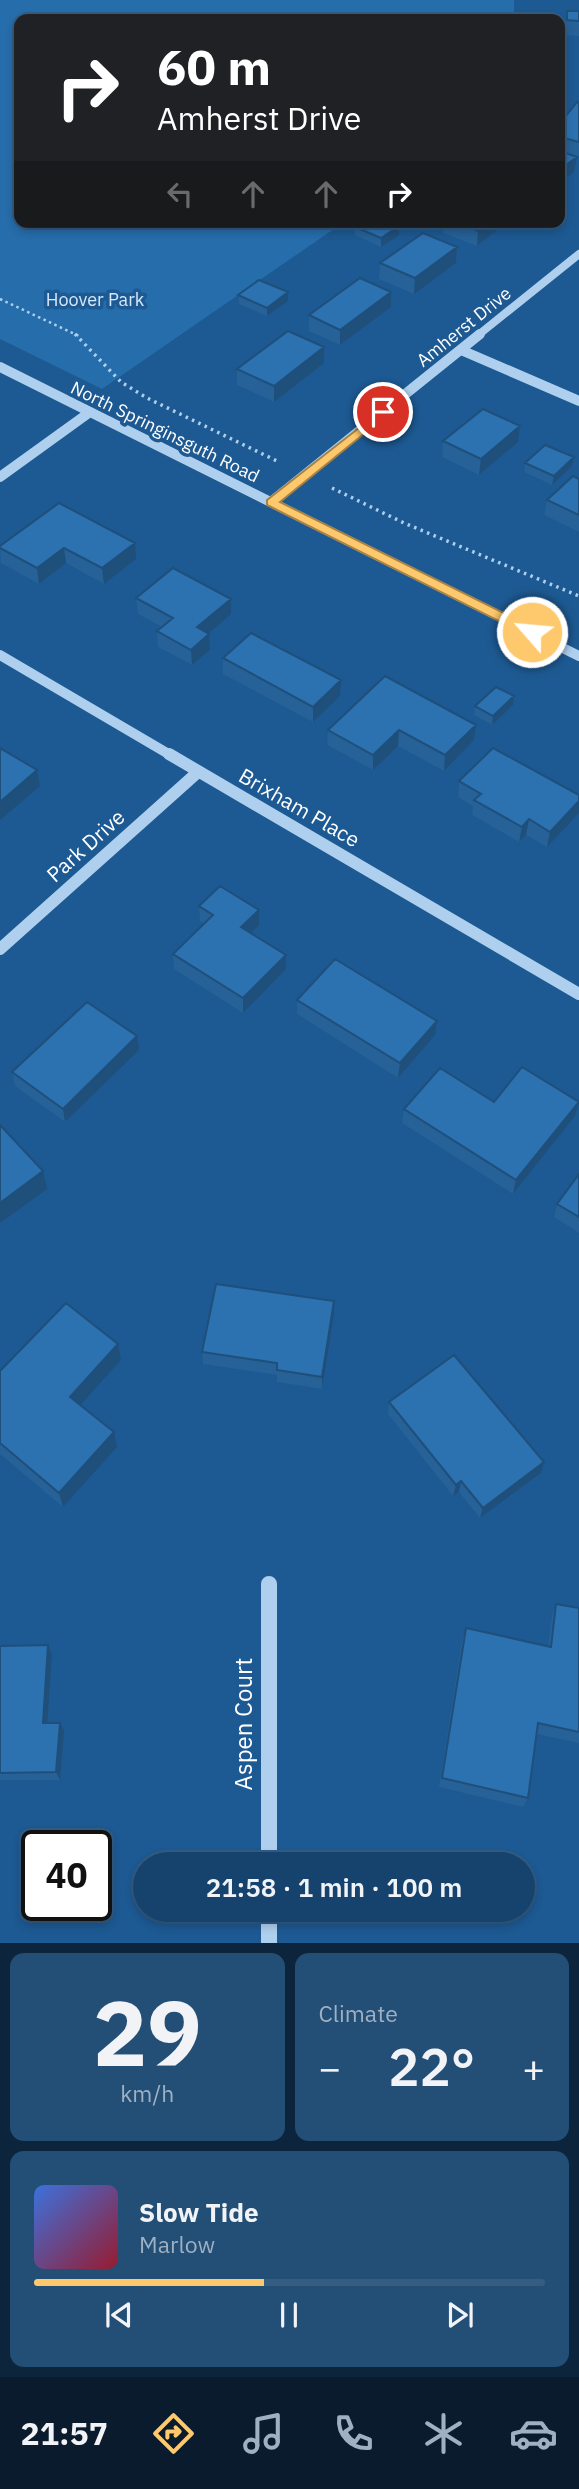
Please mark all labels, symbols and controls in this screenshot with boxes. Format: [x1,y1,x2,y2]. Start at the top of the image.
text: 60 m [157,35,271,98]
icon: right [42,42,133,133]
text: Amherst Drive [157,97,361,139]
icon: left [161,175,199,213]
icon: ahead [234,175,272,213]
icon: ahead [307,175,345,213]
icon: right [380,175,418,213]
street label: Amherst Drive [412,281,516,372]
park label: Hoover Park [46,288,145,311]
street label: North Springinsguth Road [67,376,263,487]
pin [353,382,413,442]
icon: arrive [364,393,402,431]
position arrow [495,595,569,669]
street label: Brixham Place [234,761,365,853]
street label: Park Drive [40,803,130,888]
street label: Aspen Court [227,1658,259,1790]
speed limit sign: 40 [21,1830,112,1921]
text: 21:58 · 1 min · 100 m [206,1870,462,1904]
text: 29 [93,1973,202,2091]
text: Climate [319,1998,398,2028]
text: 22° [388,2033,475,2100]
text: − [319,2043,341,2092]
text: + [522,2043,545,2092]
text: km/h [120,2078,174,2108]
text: Slow Tide [139,2195,259,2229]
text: Marlow [139,2229,215,2259]
icon: previous [100,2296,138,2334]
icon: pause [270,2296,308,2334]
icon: next [441,2296,479,2334]
icon: directions [149,2409,198,2458]
icon: music [239,2409,288,2458]
icon: phone [329,2409,378,2458]
icon: climate [419,2409,468,2458]
icon: car [509,2409,558,2458]
text: 21:57 [21,2412,108,2454]

